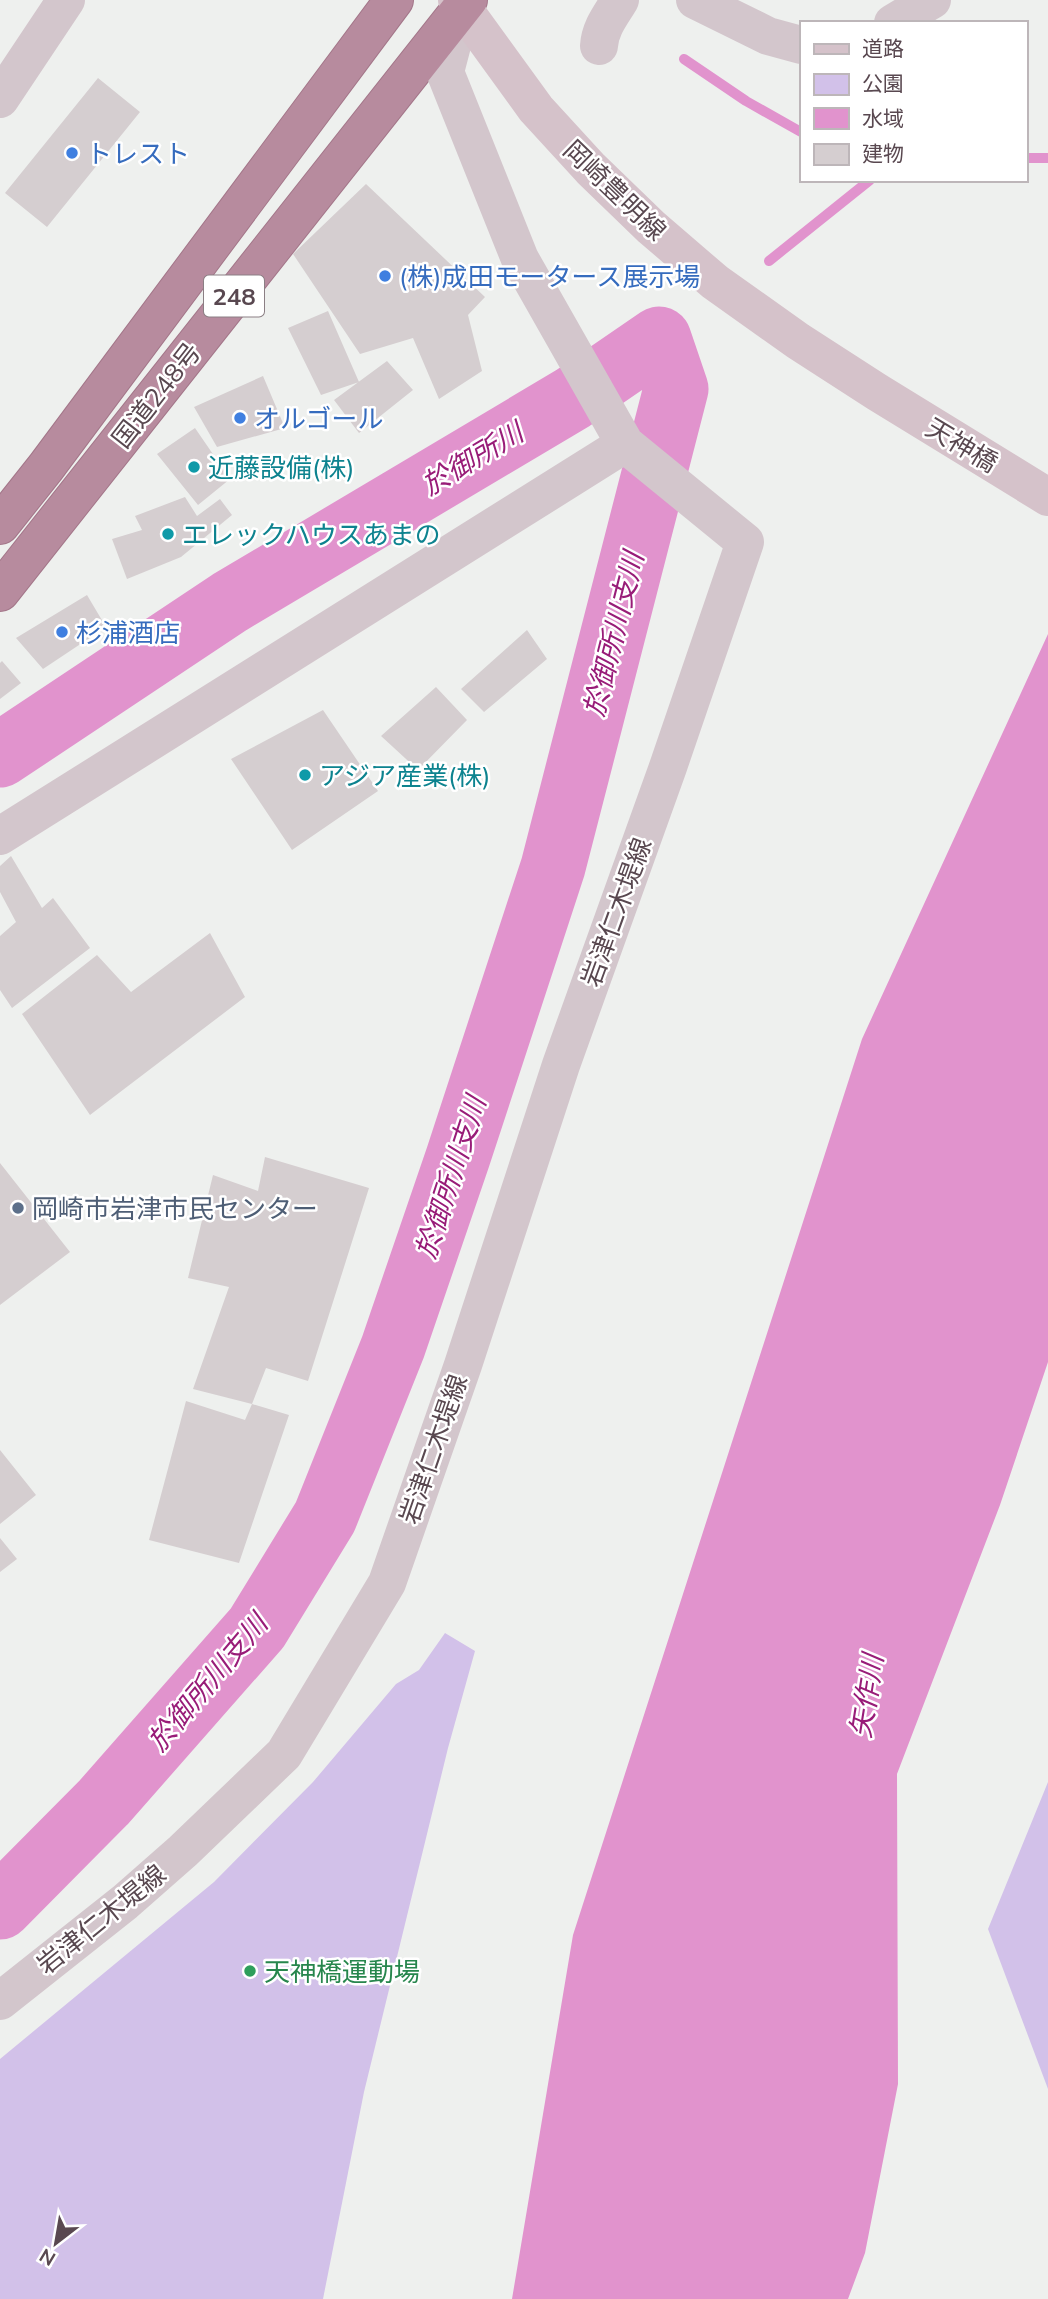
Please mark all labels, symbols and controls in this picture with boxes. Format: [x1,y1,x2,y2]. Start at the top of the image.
legend [800,21,1027,182]
text: 道路 [862,35,904,61]
text: 公園 [862,70,904,96]
text: 水域 [862,105,904,131]
street label: 岡崎豊明線 [557,133,673,247]
place label: トレスト [86,137,190,170]
text: 建物 [862,140,904,166]
marker: トレスト [64,145,80,161]
place label: (株)成田モータース展示場 [399,260,700,293]
marker: (株)成田モータース展示場 [377,268,393,284]
road number: 248 [204,276,264,316]
street label: 国道248号 [105,336,207,454]
place label: オルゴール [254,402,383,435]
marker: オルゴール [232,410,248,426]
street label: 天神橋 [920,411,1004,479]
water label: 於御所川 [415,413,532,502]
place label: 近藤設備(株) [208,451,355,484]
marker: 近藤設備(株) [186,459,202,475]
place label: エレックハウスあまの [182,518,441,551]
marker: エレックハウスあまの [160,526,176,542]
water label: 於御所川支川 [576,545,651,720]
place label: 杉浦酒店 [76,616,180,649]
marker: 杉浦酒店 [54,624,70,640]
place label: アジア産業(株) [319,759,491,792]
marker: アジア産業(株) [297,767,313,783]
street label: 岩津仁木堤線 [574,833,658,991]
water label: 於御所川支川 [407,1089,494,1262]
place label: 岡崎市岩津市民センター [32,1192,318,1225]
marker: 岡崎市岩津市民センター [10,1200,26,1216]
street label: 岩津仁木堤線 [392,1370,474,1528]
water label: 於御所川支川 [140,1604,276,1758]
water label: 矢作川 [842,1649,890,1740]
street label: 岩津仁木堤線 [30,1857,172,1981]
place label: 天神橋運動場 [264,1955,420,1988]
marker: 天神橋運動場 [242,1963,258,1979]
north arrow [21,2208,91,2278]
text: N [35,2244,60,2272]

